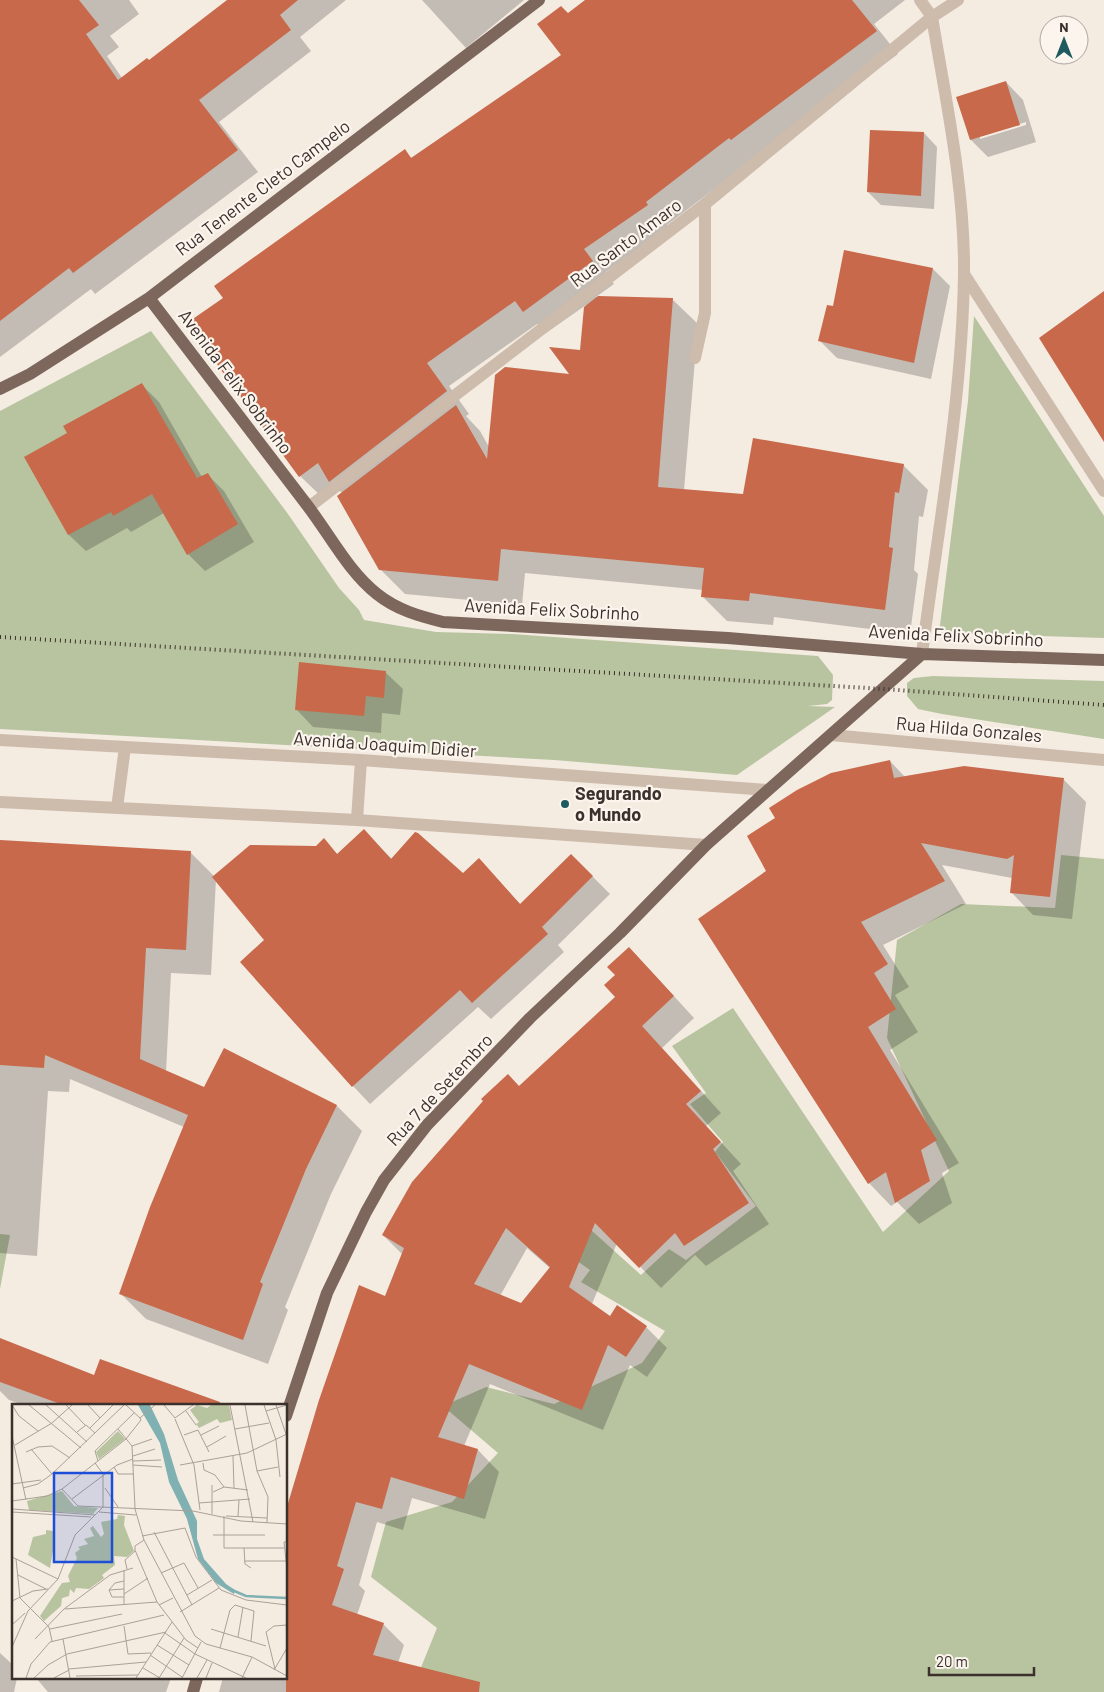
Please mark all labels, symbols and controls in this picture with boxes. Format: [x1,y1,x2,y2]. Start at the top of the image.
north arrow [1039,15,1089,65]
text: N [1059,18,1069,35]
street label: Rua Tenente Cleto Campelo [171,114,354,260]
street label: Rua Santo Amaro [565,193,685,291]
street label: Avenida Felix Sobrinho [174,305,297,458]
street label: Avenida Felix Sobrinho [464,593,640,625]
street label: Avenida Felix Sobrinho [868,619,1044,651]
street label: Rua Hilda Gonzales [895,712,1043,746]
street label: Avenida Joaquim Didier [293,727,478,761]
place label: Segurando o Mundo [575,782,662,825]
marker: Segurando o Mundo [559,798,571,810]
street label: Rua 7 de Setembro [382,1029,497,1150]
inset map [12,1404,288,1680]
scale bar [929,1644,1034,1676]
text: 20 m [936,1652,968,1670]

